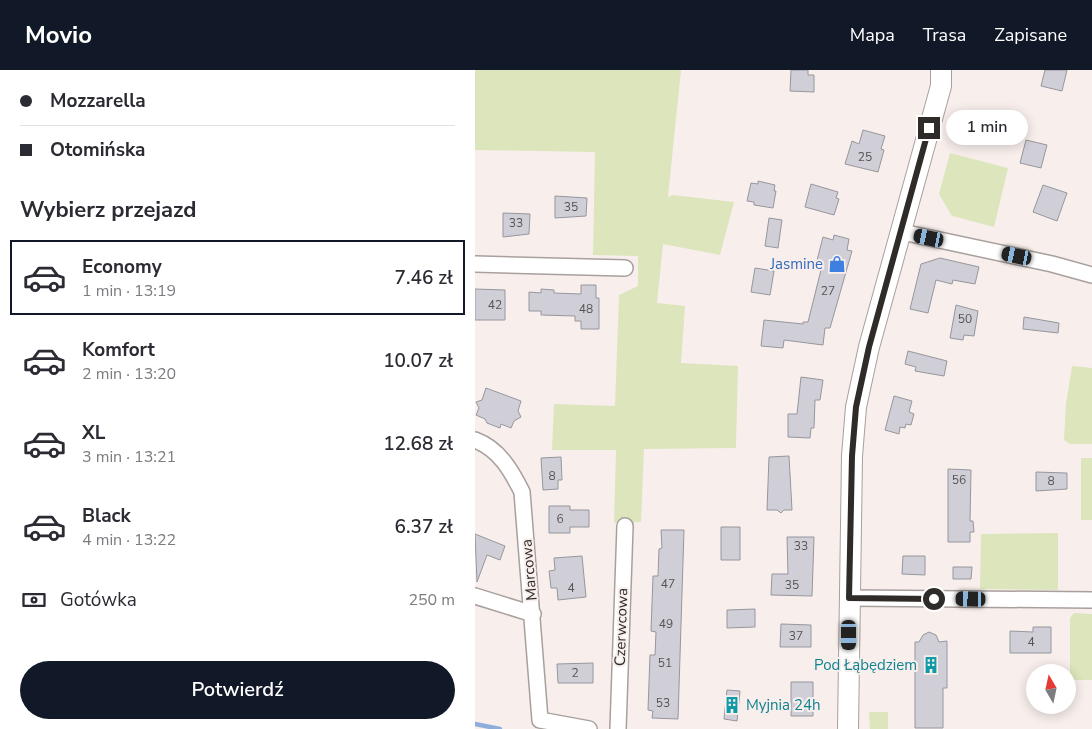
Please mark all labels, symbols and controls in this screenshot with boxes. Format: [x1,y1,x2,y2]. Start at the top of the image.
text: Movio [25,19,92,51]
text: Mapa [850,23,895,47]
text: Trasa [923,23,966,47]
text: Zapisane [994,23,1067,47]
text: Mozzarella [50,88,146,114]
callout: 1 min [947,110,1029,146]
text: 1 min [967,116,1007,138]
route end [918,117,940,139]
text: Otomińska [50,137,145,163]
house number: 25 [858,149,872,165]
text: Wybierz przejazd [20,195,196,225]
house number: 35 [564,199,578,215]
house number: 33 [509,215,523,231]
car [912,228,945,248]
car [1000,246,1033,266]
text: Economy [82,254,162,280]
place label: Jasmine [769,254,823,274]
shop icon: Jasmine [827,254,847,274]
icon: car [22,255,67,300]
text: 7.46 zł [395,265,453,291]
text: 1 min · 13:19 [82,280,176,302]
house number: 27 [821,283,835,299]
house number: 42 [488,297,502,313]
house number: 48 [579,301,593,317]
house number: 50 [958,311,972,327]
text: Komfort [82,337,155,363]
icon: car [22,338,67,383]
text: 10.07 zł [383,348,453,374]
text: 2 min · 13:20 [82,363,176,385]
text: XL [82,420,105,446]
icon: car [22,421,67,466]
text: 12.68 zł [383,431,453,457]
text: 3 min · 13:21 [82,446,176,468]
house number: 8 [548,468,556,484]
house number: 56 [952,472,966,488]
house number: 8 [1047,473,1055,489]
text: Black [82,503,131,529]
icon: car [22,504,67,549]
house number: 6 [556,511,564,527]
text: 6.37 zł [395,514,453,540]
text: 4 min · 13:22 [82,529,176,551]
street label: Marcowa [516,538,542,602]
house number: 33 [794,538,808,554]
house number: 47 [661,576,675,592]
house number: 35 [785,577,799,593]
house number: 4 [567,580,575,596]
icon: cash [20,586,48,614]
text: Gotówka [60,587,137,613]
street label: Czerwcowa [610,587,632,667]
route start [923,588,945,610]
text: 250 m [408,589,455,611]
car [955,591,986,607]
house number: 49 [659,616,673,632]
car [841,620,856,650]
house number: 37 [789,628,803,644]
house number: 4 [1027,634,1035,650]
house number: 51 [658,655,672,671]
place label: Pod Łąbędziem [814,655,917,675]
building icon: Pod Łąbędziem [921,655,941,675]
button: Potwierdź [20,661,455,719]
north arrow [1026,664,1076,714]
map controls [1026,664,1076,714]
house number: 2 [571,665,579,681]
house number: 53 [656,695,670,711]
building icon: Myjnia 24h [722,695,742,715]
place label: Myjnia 24h [746,695,820,715]

